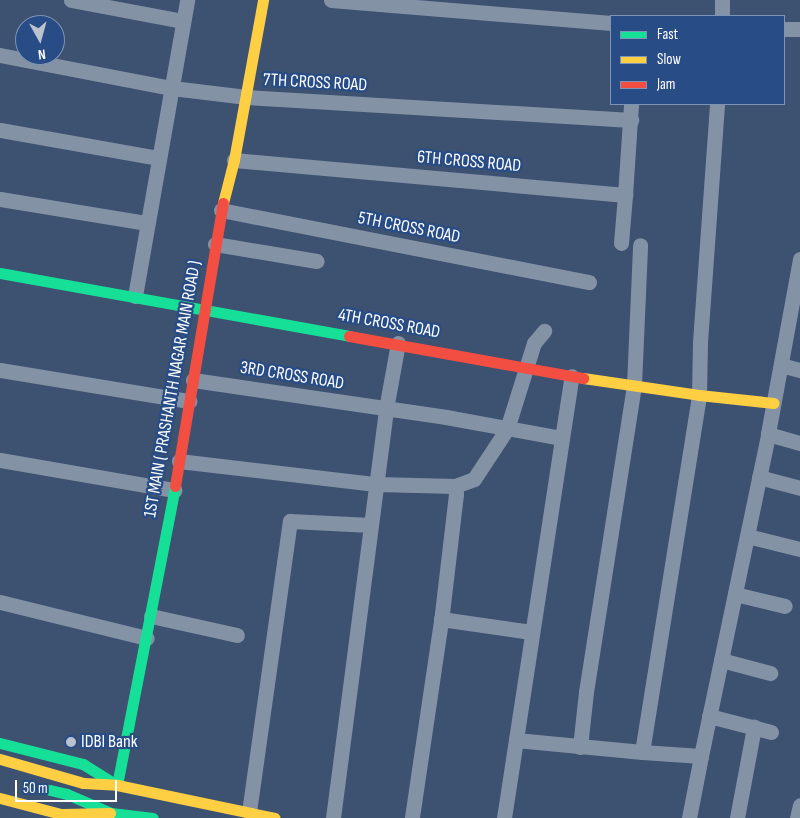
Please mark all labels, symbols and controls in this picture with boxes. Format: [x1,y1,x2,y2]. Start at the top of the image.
north arrow [15,15,65,65]
legend [610,15,785,105]
text: Fast [657,25,678,44]
text: N [37,45,47,63]
text: Slow [657,50,681,69]
street label: 7TH CROSS ROAD [262,69,368,97]
text: Jam [657,75,675,94]
street label: 6TH CROSS ROAD [416,147,522,177]
street label: 5TH CROSS ROAD [356,208,462,248]
street label: 1ST MAIN ( PRASHANTH NAGAR MAIN ROAD ) [140,259,206,519]
street label: 4TH CROSS ROAD [336,304,442,344]
street label: 3RD CROSS ROAD [239,357,345,395]
place label: IDBI Bank [81,731,138,753]
marker: IDBI Bank [65,736,77,748]
scale bar [18,770,120,802]
text: 50 m [23,779,48,798]

